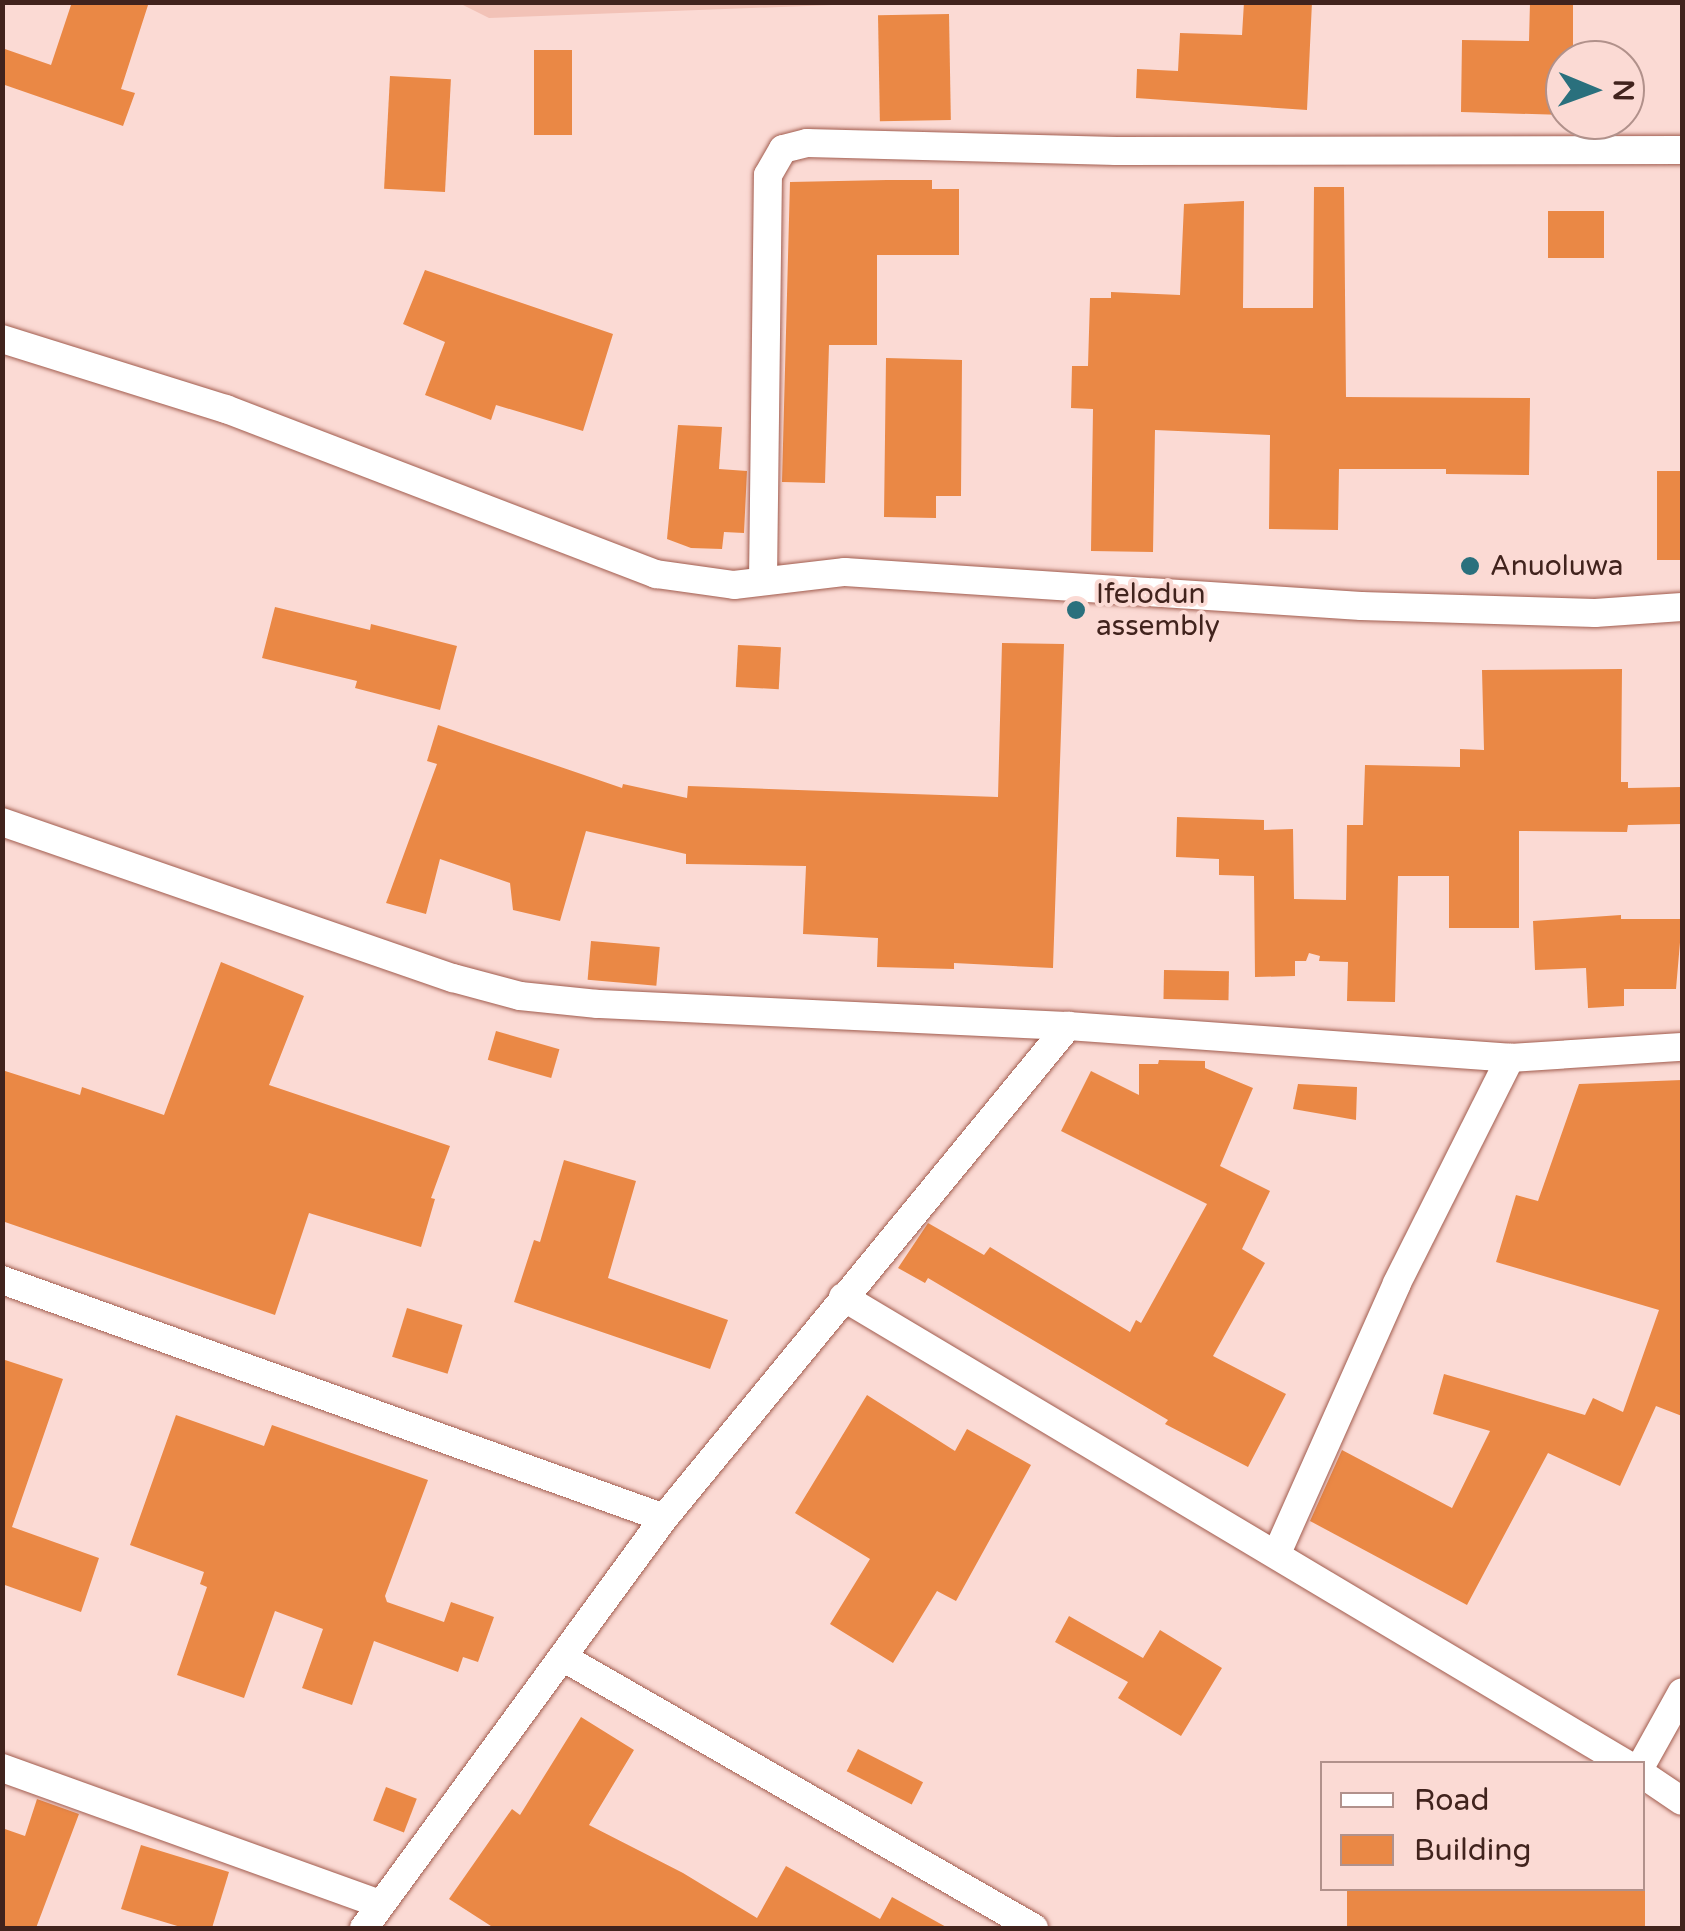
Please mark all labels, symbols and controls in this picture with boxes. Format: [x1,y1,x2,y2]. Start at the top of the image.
north arrow [1545,40,1645,140]
text: N [1606,79,1640,102]
place label: Anuoluwa [1490,549,1624,583]
marker: Anuoluwa [1459,555,1481,577]
place label: Ifelodun assembly [1096,577,1220,643]
marker: Ifelodun assembly [1065,599,1087,621]
legend [1320,1761,1645,1891]
text: Road [1414,1782,1489,1819]
text: Building [1414,1832,1531,1869]

